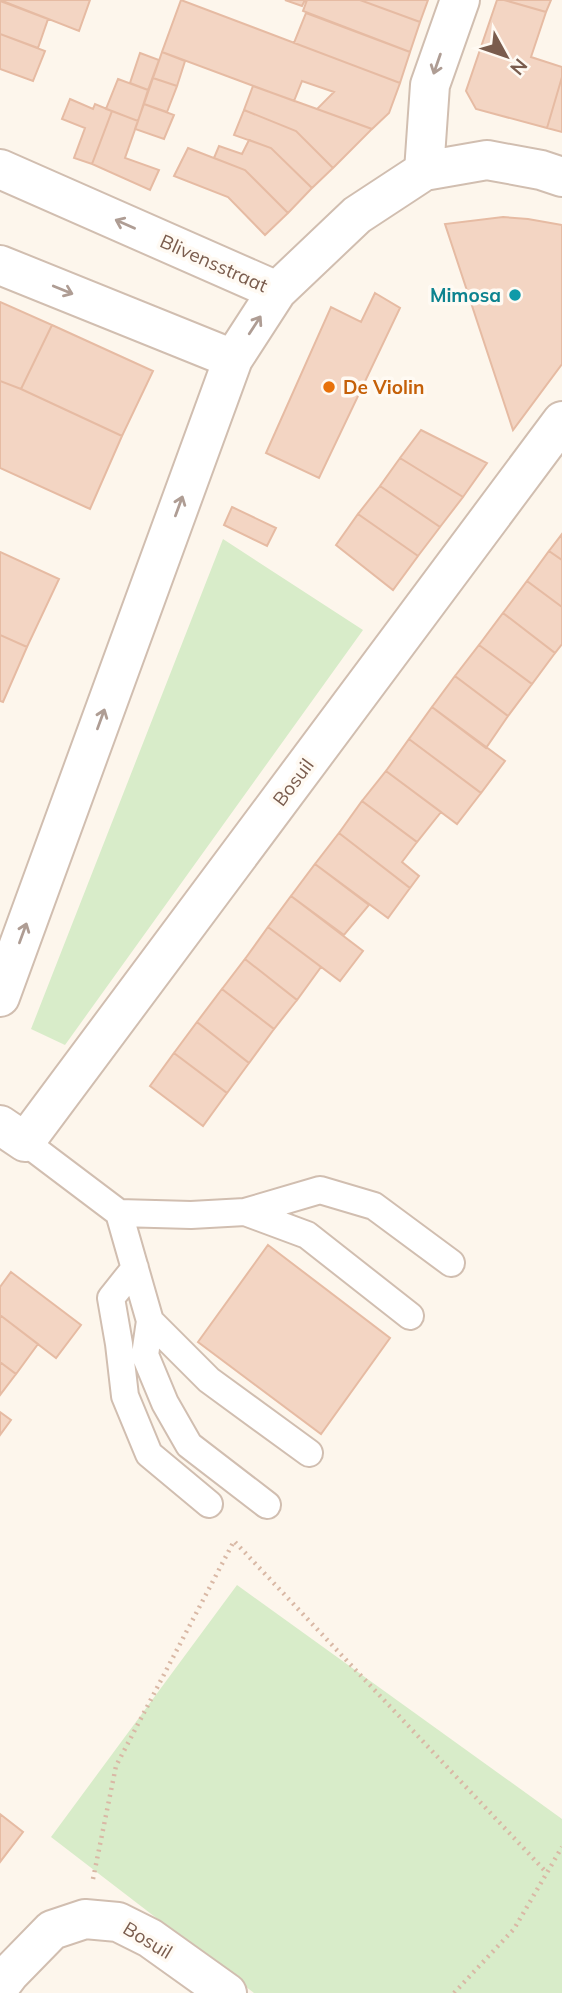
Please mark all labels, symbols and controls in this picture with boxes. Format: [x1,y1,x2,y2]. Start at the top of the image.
north arrow [471,21,541,91]
one-way arrow [430,53,442,75]
text: N [505,54,533,80]
one-way arrow [115,217,136,230]
street label: Blivensstraat [157,229,272,297]
place label: Mimosa [430,283,501,307]
one-way arrow [52,285,74,298]
marker: Mimosa [507,287,523,303]
one-way arrow [248,316,263,335]
place label: De Violin [343,375,424,399]
marker: De Violin [321,379,337,395]
one-way arrow [174,495,187,517]
one-way arrow [96,709,109,731]
street label: Bosuil [267,754,319,810]
one-way arrow [18,923,31,945]
street label: Bosuil [119,1916,177,1964]

